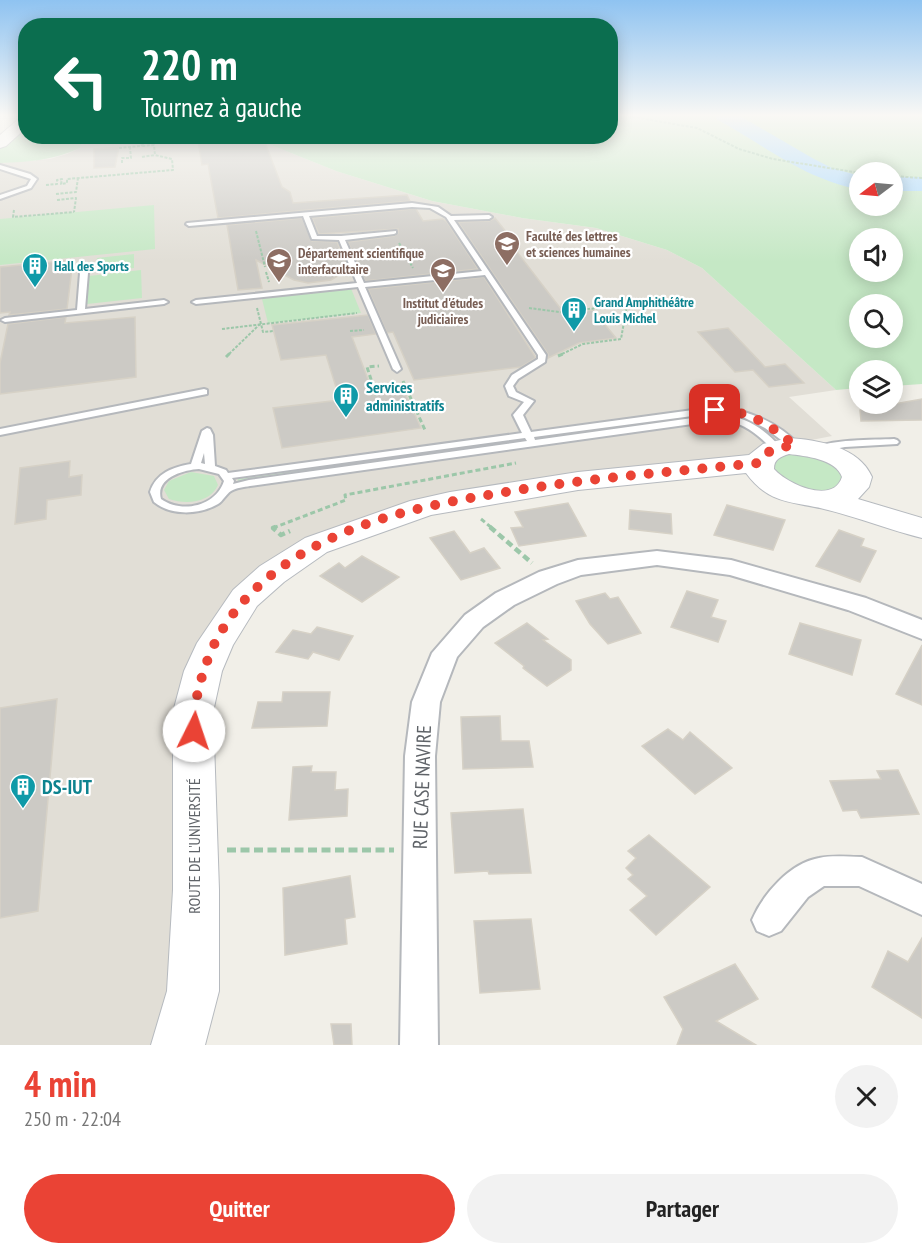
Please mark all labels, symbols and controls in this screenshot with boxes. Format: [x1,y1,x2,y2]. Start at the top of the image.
text: 220 m [141,37,238,92]
icon: left [42,42,120,120]
text: Tournez à gauche [141,90,302,124]
north arrow [849,162,903,216]
map controls [849,162,903,414]
place label: Faculté des lettres et sciences humaines [526,227,631,261]
button: sound [849,228,903,282]
school or university icon: Faculté des lettres et sciences humaines [492,229,522,267]
place label: Département scientifique interfacultaire [298,244,424,278]
school or university icon: Département scientifique interfacultaire [264,246,294,284]
building icon: Hall des Sports [20,251,50,289]
school or university icon: Institut d'études judiciaires [428,256,458,294]
place label: Hall des Sports [54,257,129,275]
place label: Grand Amphithéâtre Louis Michel [594,293,694,327]
place label: Institut d'études judiciaires [403,294,483,328]
button: search [849,294,903,348]
building icon: Grand Amphithéâtre Louis Michel [559,295,589,333]
button: layers [849,360,903,414]
place label: Services administratifs [366,377,445,415]
building icon: Services administratifs [331,381,361,419]
pin [689,384,740,435]
icon: arrive [698,393,731,426]
position arrow [162,699,226,763]
street label: RUE CASE NAVIRE [407,725,437,849]
building icon: DS-IUT [8,772,38,810]
place label: DS-IUT [42,774,92,800]
street label: ROUTE DE L'UNIVERSITÉ [184,778,204,914]
text: 4 min [24,1060,97,1107]
button: close [835,1065,898,1128]
text: 250 m · 22:04 [24,1106,121,1132]
button: Quitter [24,1174,455,1243]
button: Partager [467,1174,898,1243]

